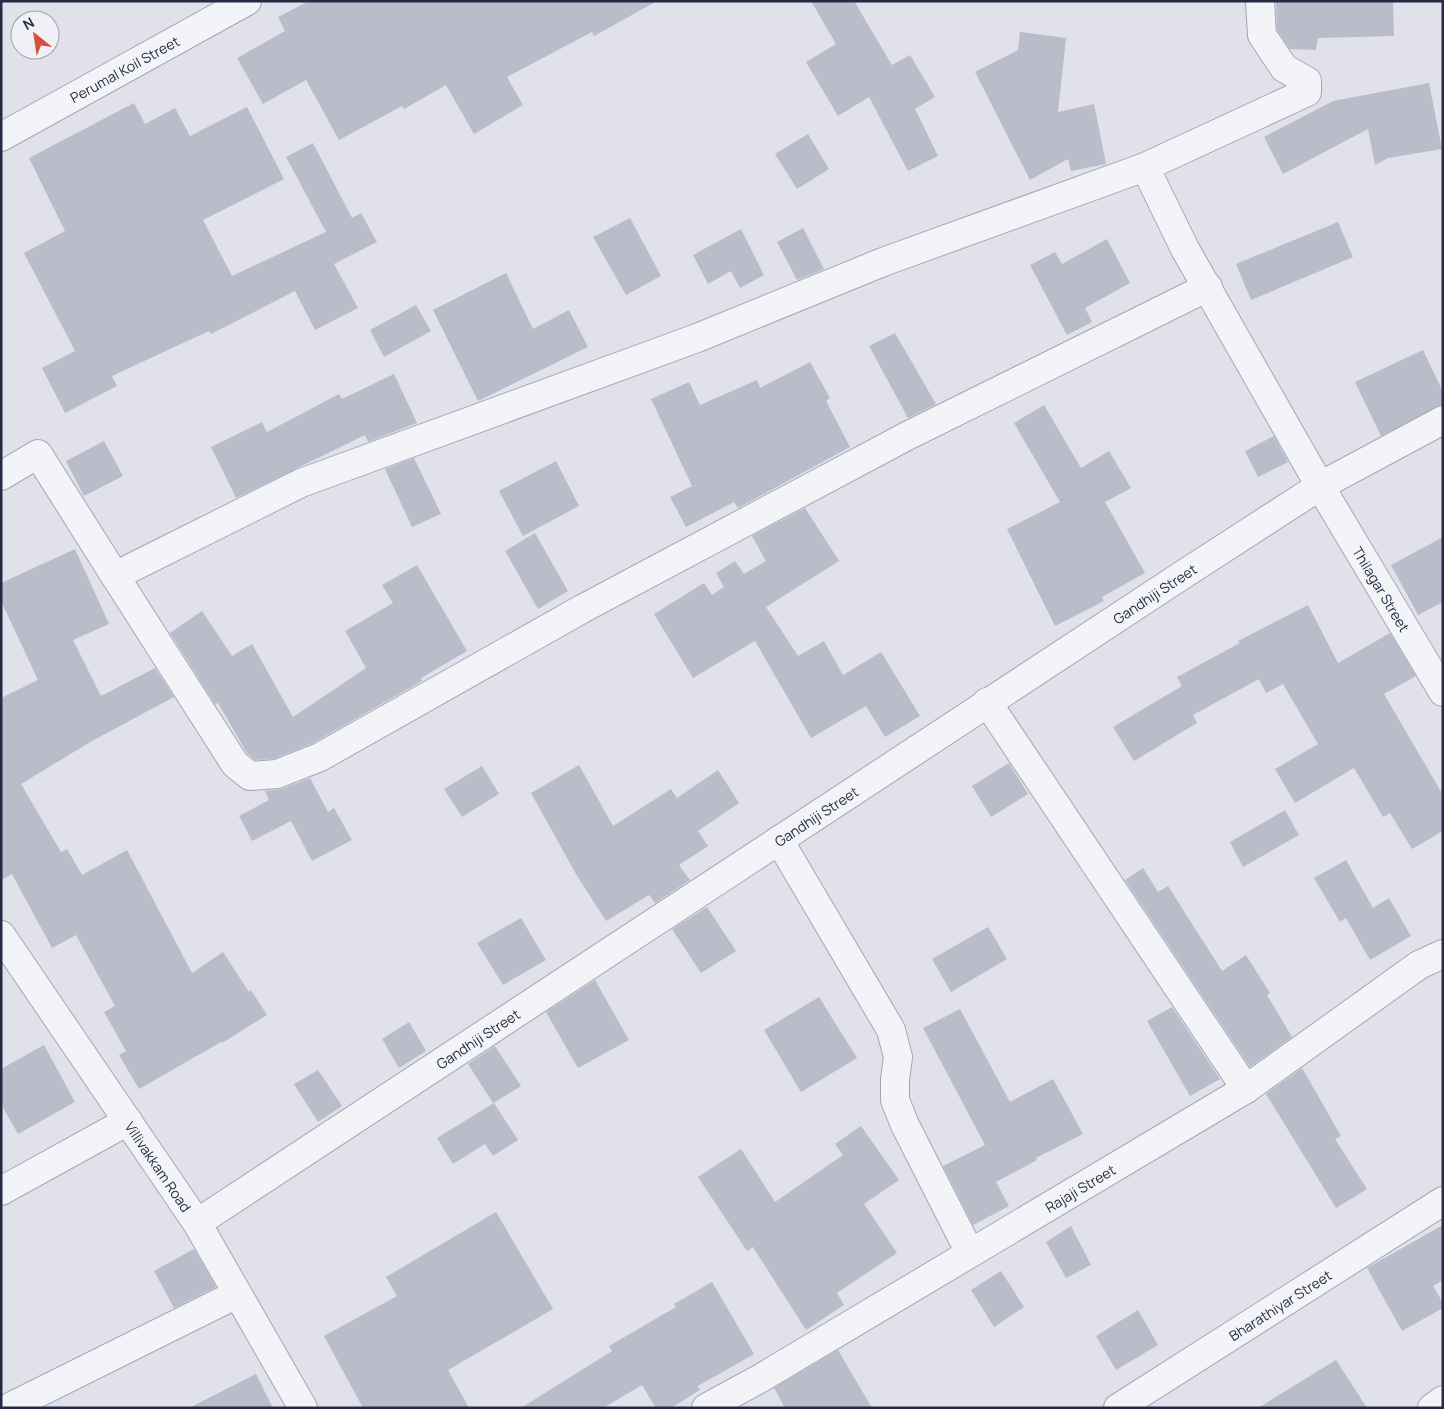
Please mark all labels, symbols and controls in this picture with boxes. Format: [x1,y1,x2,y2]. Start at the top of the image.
north arrow [10,10,60,60]
text: N [19,13,37,34]
street label: Perumal Koil Street [66,31,183,107]
street label: Thilagar Street [1349,543,1415,636]
street label: Gandhiji Street [1109,559,1200,628]
street label: Gandhiji Street [771,781,862,850]
street label: Gandhiji Street [432,1004,524,1073]
street label: Villivakkam Road [121,1118,196,1215]
street label: Rajaji Street [1041,1159,1119,1216]
street label: Bharathiyar Street [1225,1265,1335,1345]

